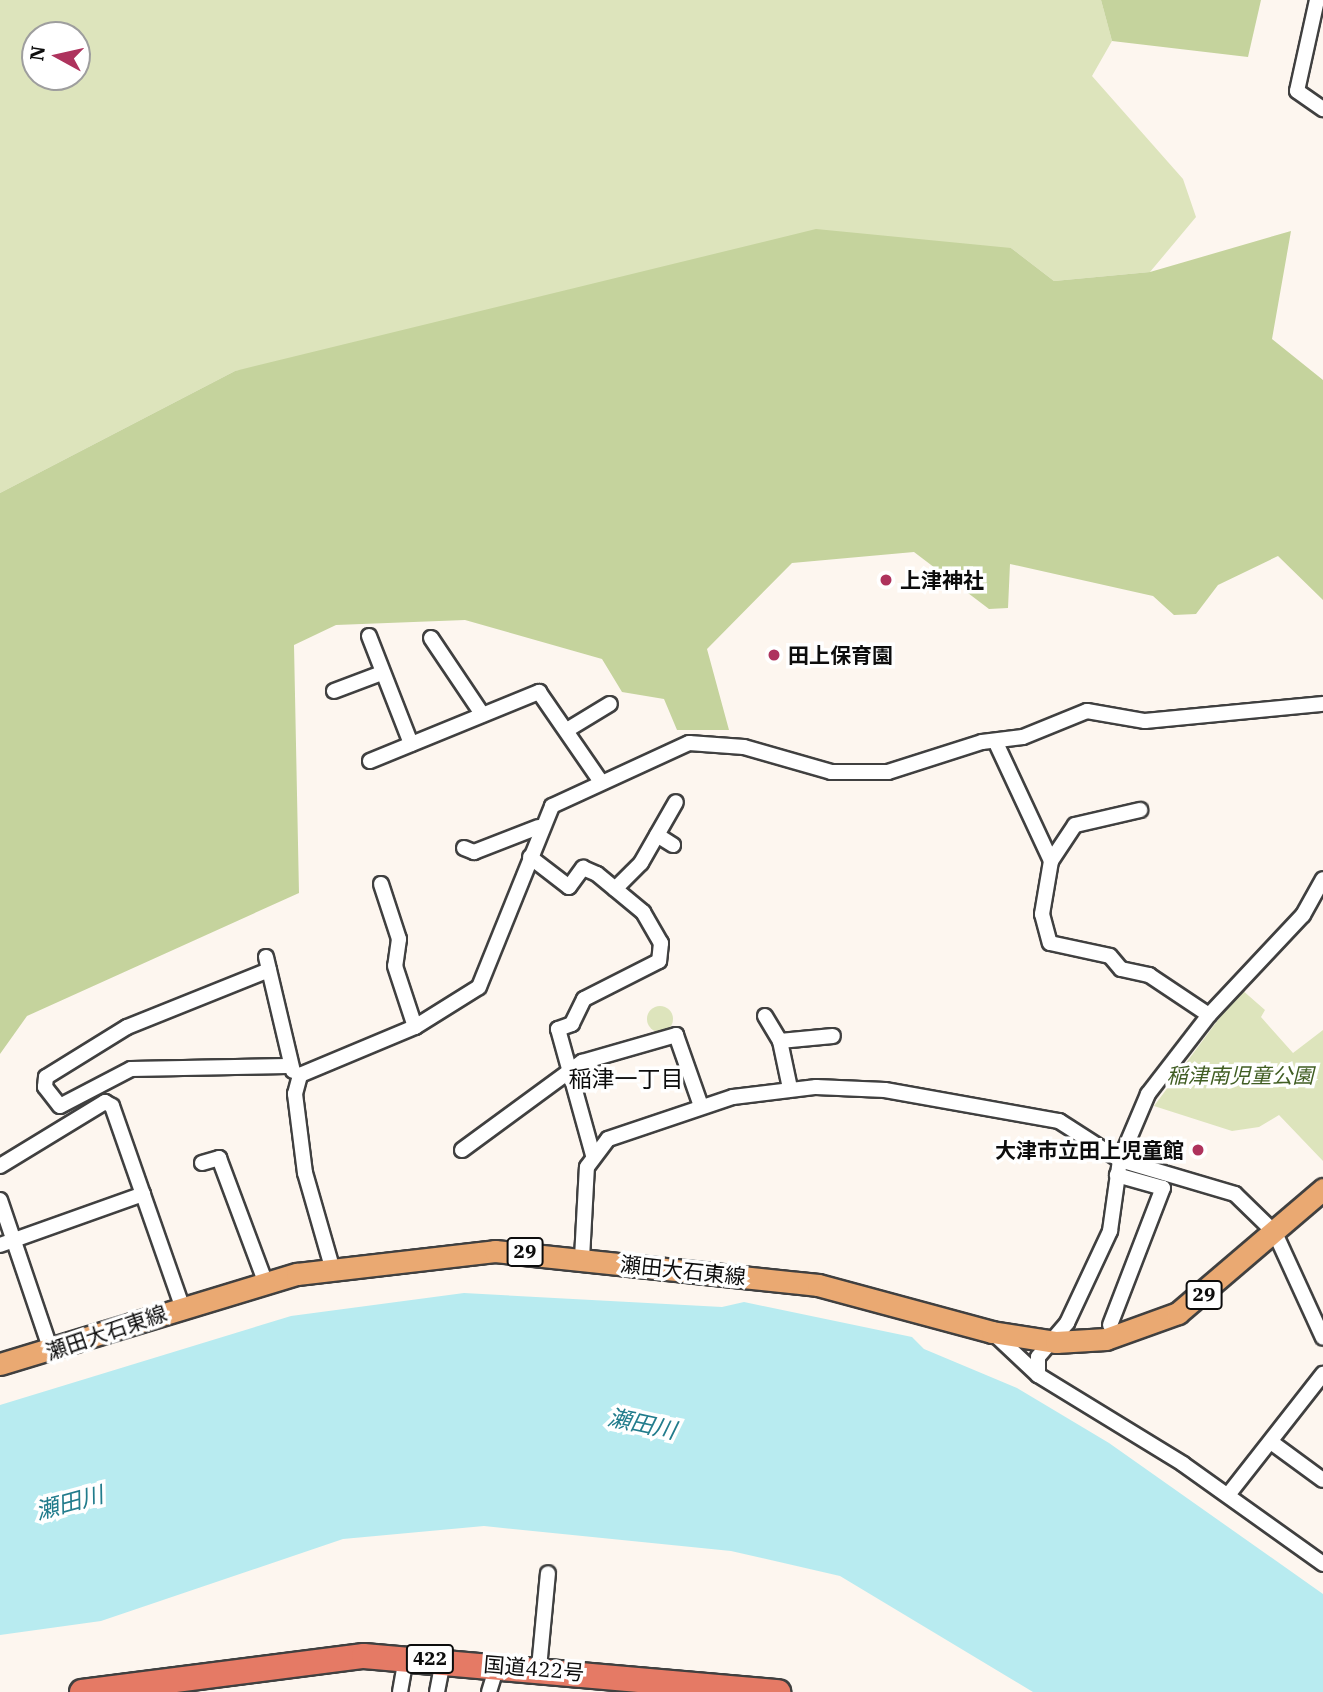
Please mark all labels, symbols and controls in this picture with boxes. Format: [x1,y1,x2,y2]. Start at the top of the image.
north arrow [21,21,91,91]
text: N [24,44,50,62]
place label: 上津神社 [900,567,984,593]
marker: 上津神社 [878,572,894,588]
place label: 田上保育園 [788,642,893,668]
marker: 田上保育園 [766,647,782,663]
park label: 稲津南児童公園 [1167,1062,1313,1088]
district label: 稲津一丁目 [569,1064,683,1092]
place label: 大津市立田上児童館 [995,1137,1184,1163]
marker: 大津市立田上児童館 [1190,1142,1206,1158]
road number: 29 [506,1236,544,1268]
street label: 瀬田大石東線 [619,1251,747,1289]
road number: 29 [1185,1280,1223,1310]
street label: 瀬田大石東線 [42,1300,170,1364]
water label: 瀬田川 [605,1402,679,1444]
water label: 瀬田川 [32,1480,106,1524]
road number: 422 [406,1644,454,1674]
street label: 国道422号 [483,1651,585,1685]

